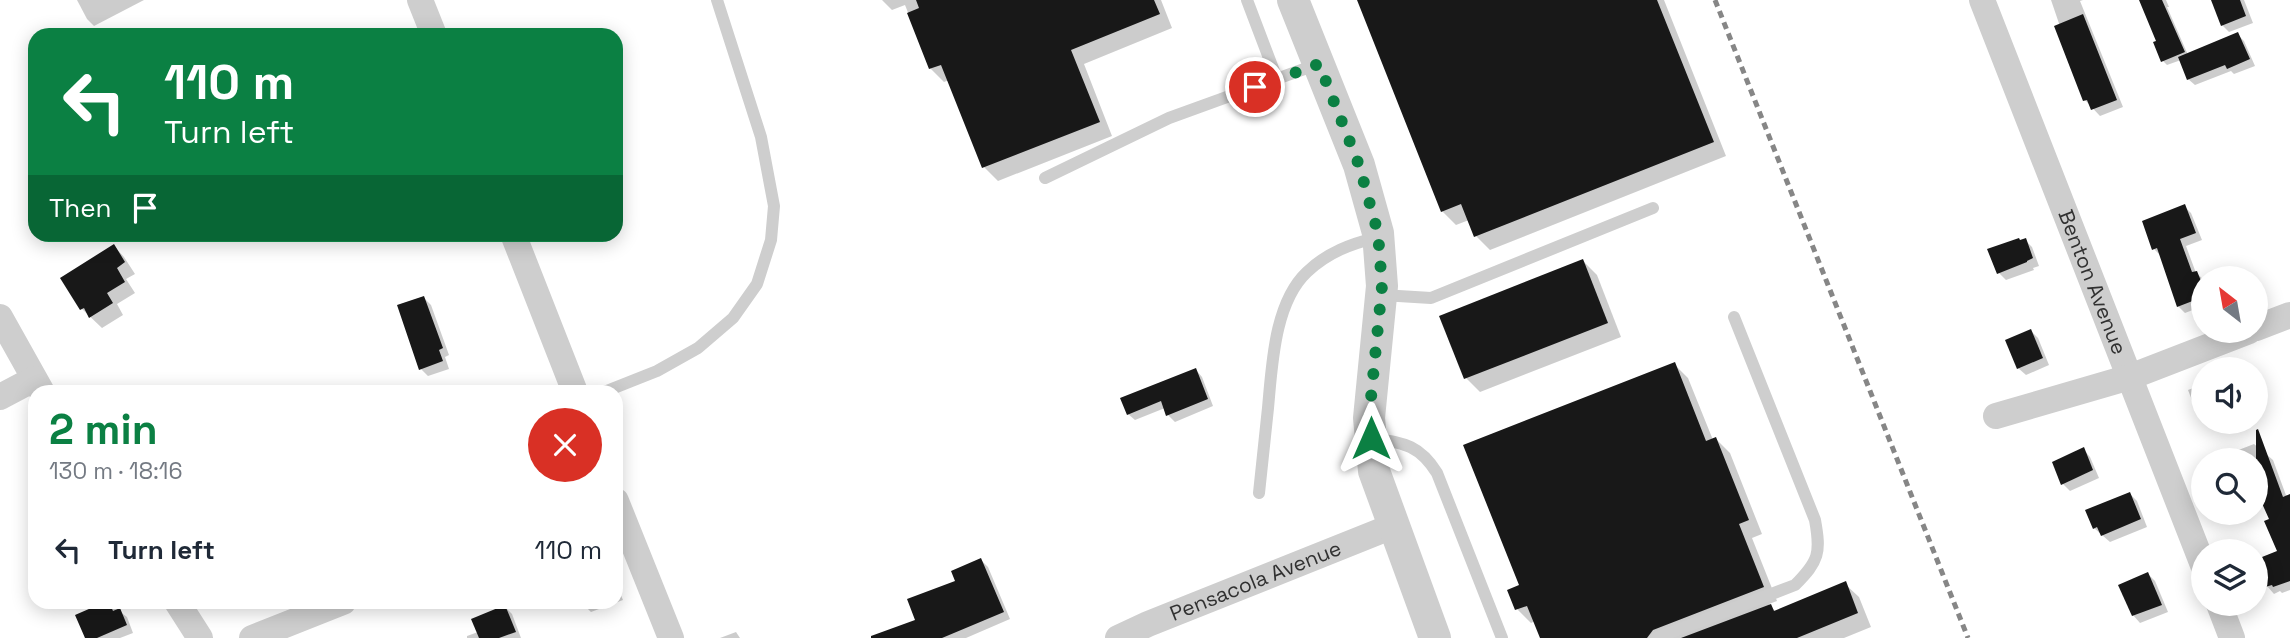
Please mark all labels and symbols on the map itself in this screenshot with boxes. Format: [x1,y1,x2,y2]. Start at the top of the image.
pin [1225,57,1285,117]
street label: Benton Avenue [2052,206,2133,358]
north arrow [2191,266,2268,343]
position arrow [1334,401,1408,475]
street label: Pensacola Avenue [1166,534,1345,627]

